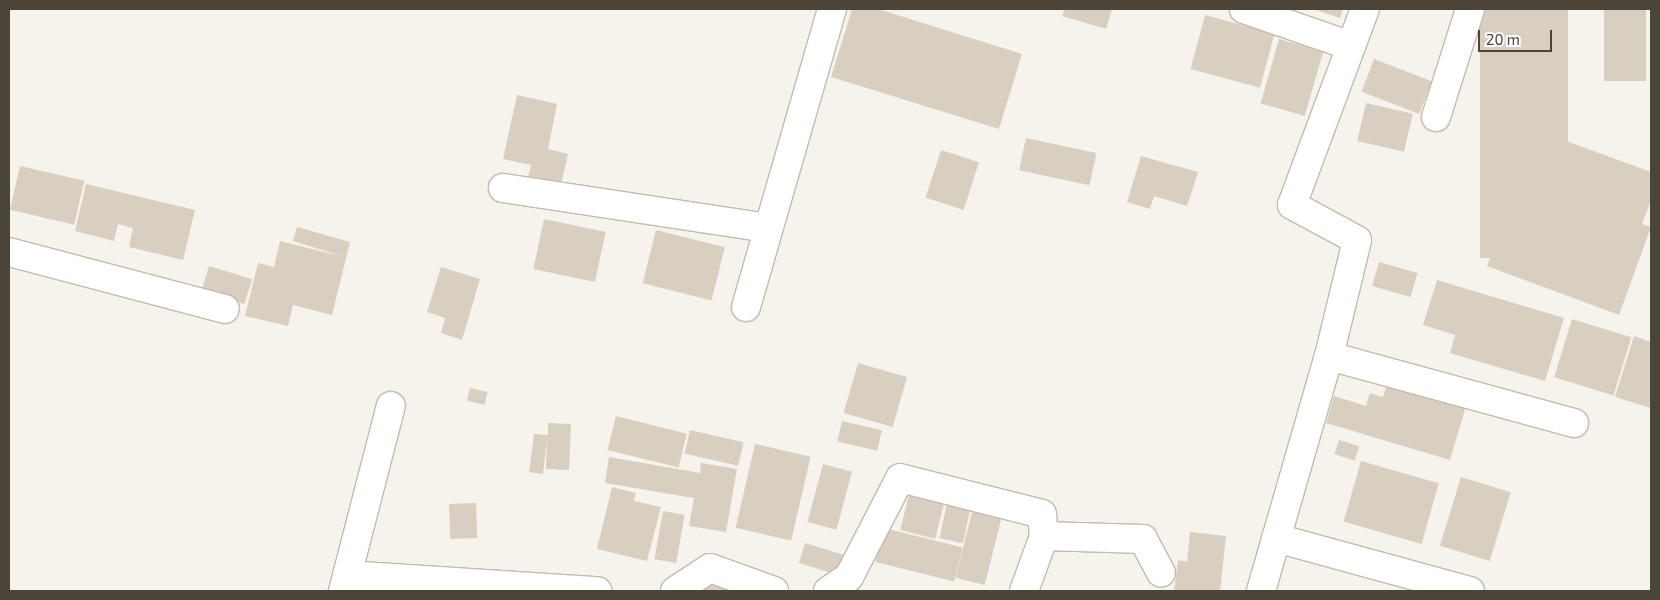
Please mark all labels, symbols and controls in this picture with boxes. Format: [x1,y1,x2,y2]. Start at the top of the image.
scale bar [1480,20,1554,52]
text: 20 m [1486,30,1520,48]

